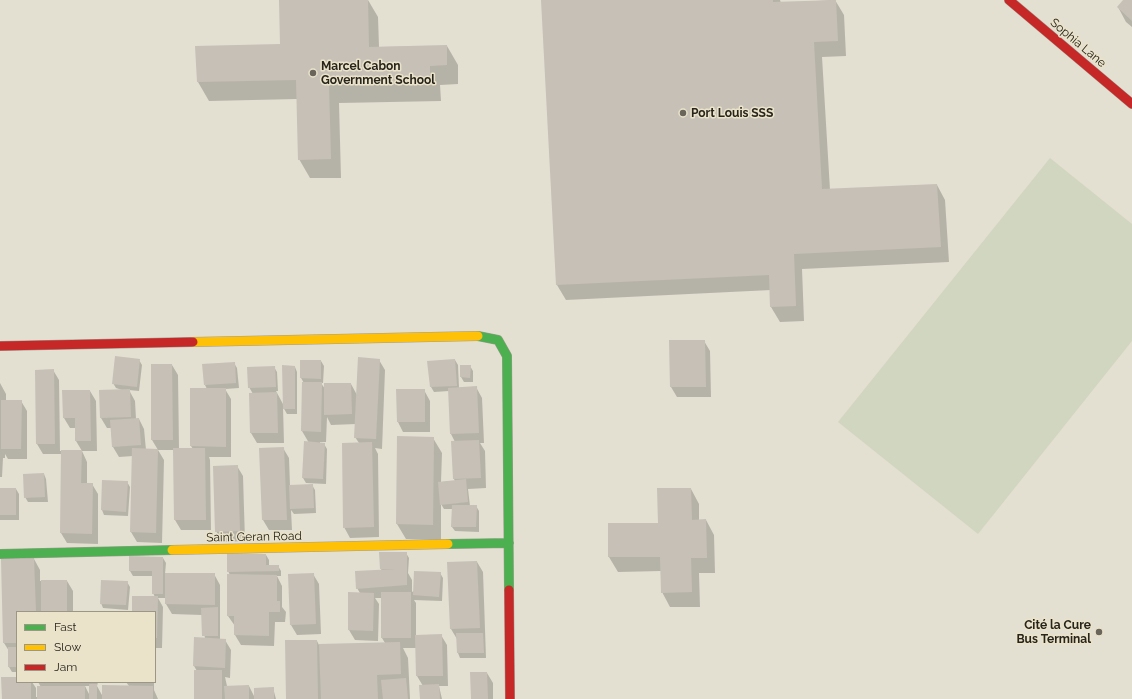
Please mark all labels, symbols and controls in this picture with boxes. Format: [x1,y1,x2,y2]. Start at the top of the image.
street label: Sophia Lane [1047,15,1109,71]
place label: Marcel Cabon Government School [321,59,435,87]
marker: Marcel Cabon Government School [308,68,318,78]
place label: Port Louis SSS [691,106,773,120]
marker: Port Louis SSS [678,108,688,118]
street label: Saint Geran Road [206,529,302,545]
legend [16,611,156,683]
place label: Cité la Cure Bus Terminal [1016,618,1091,646]
text: Fast [54,620,77,634]
marker: Cité la Cure Bus Terminal [1094,627,1104,637]
text: Slow [54,640,81,654]
text: Jam [54,660,77,674]

